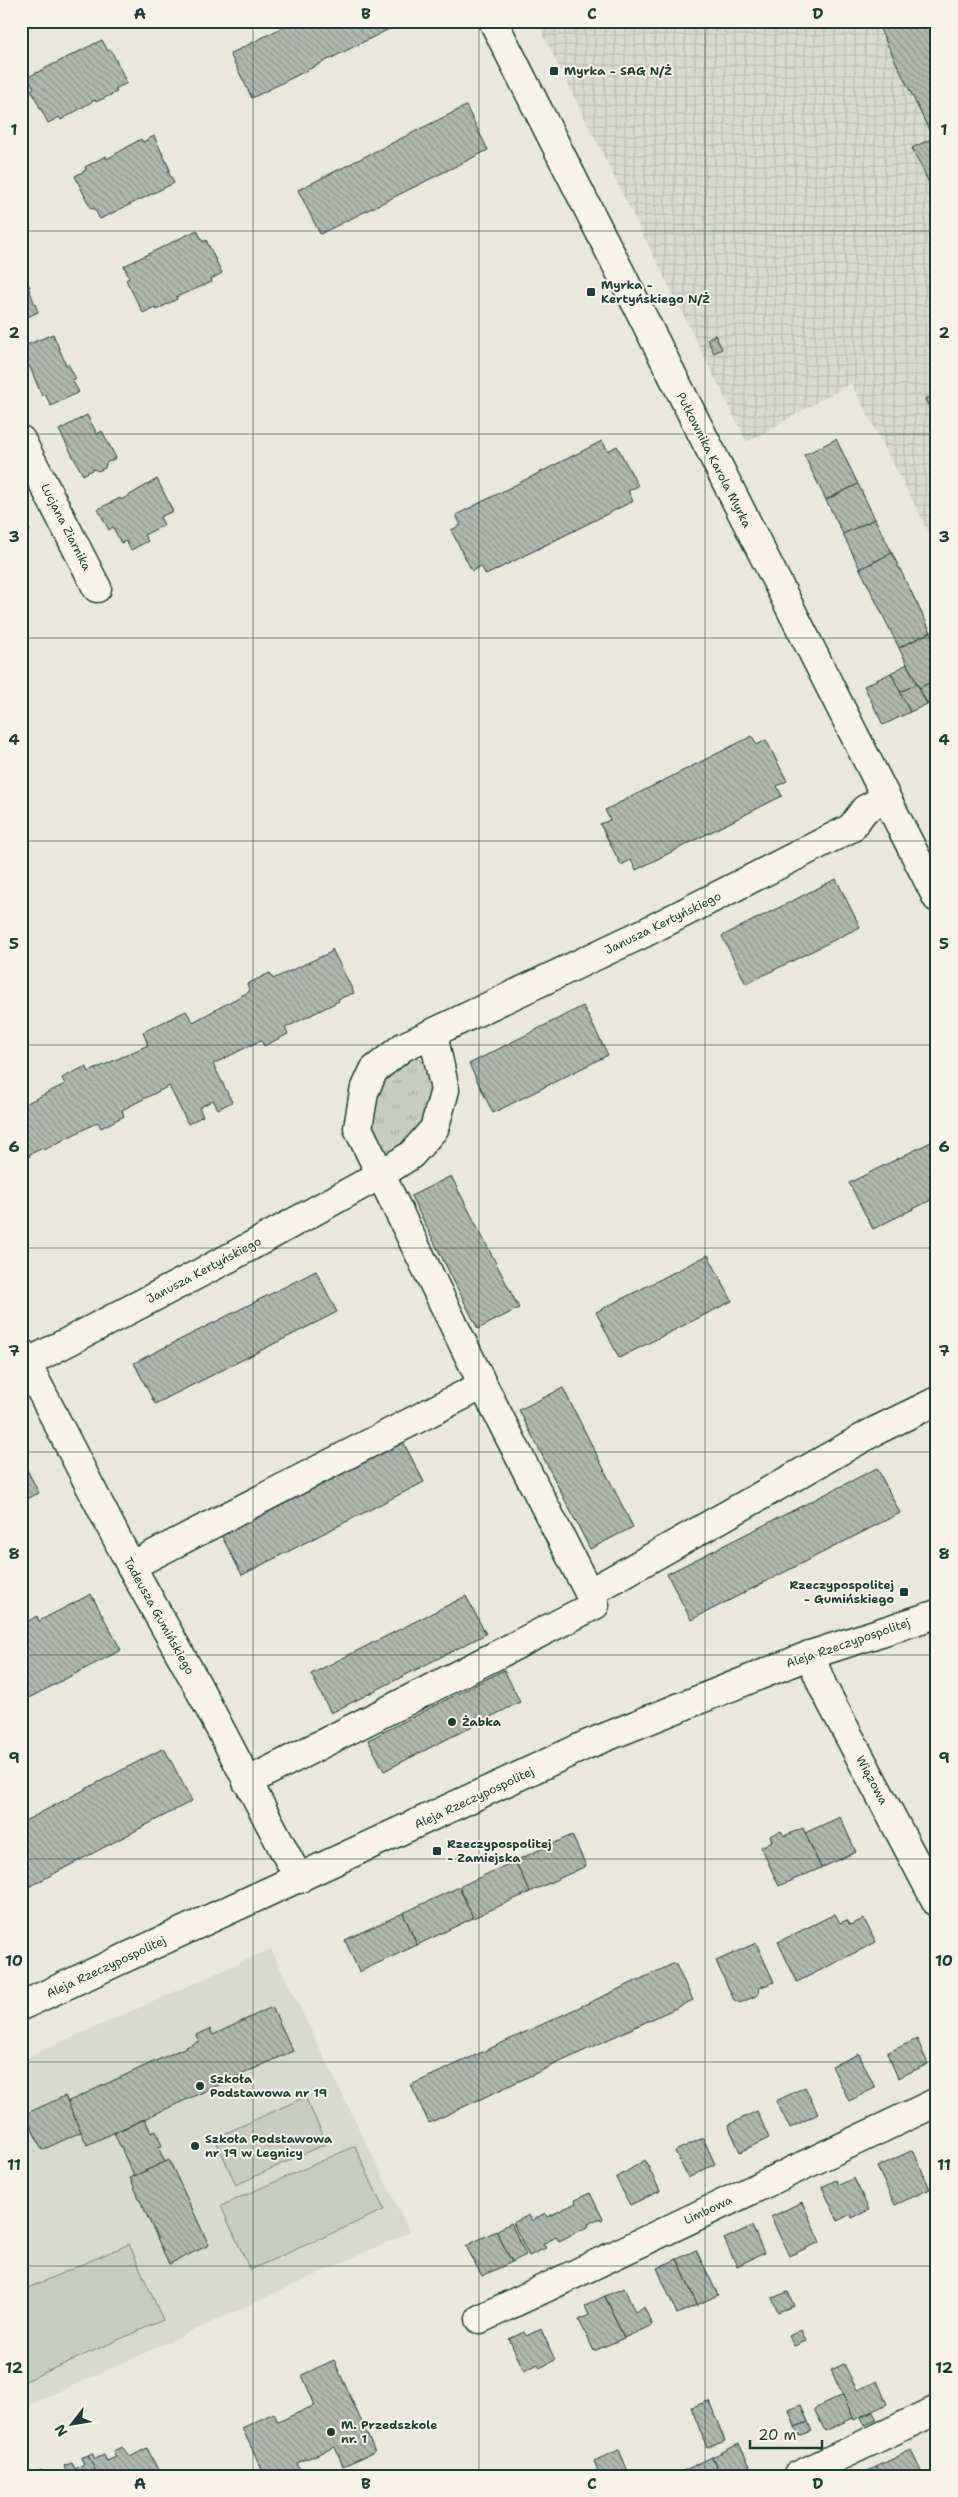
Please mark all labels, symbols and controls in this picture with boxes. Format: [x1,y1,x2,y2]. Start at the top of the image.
text: A [134,3,146,24]
text: B [361,3,371,24]
text: C [587,3,597,24]
text: D [812,3,824,24]
place label: Myrka - SAG N/Ż [564,63,672,79]
marker: Myrka - SAG N/Ż [548,65,560,77]
text: 1 [10,119,18,140]
text: 1 [940,119,948,140]
place label: Myrka - Kertyńskiego N/Ż [601,277,710,307]
marker: Myrka - Kertyńskiego N/Ż [585,286,597,298]
text: 2 [8,322,20,343]
text: 2 [938,322,950,343]
street label: Pułkownika Karola Myrka [673,390,755,531]
street label: Lucjana Ziarnika [37,481,95,574]
text: 3 [8,526,20,547]
text: 3 [938,526,950,547]
text: 4 [8,729,20,750]
text: 4 [938,729,950,750]
street label: Janusza Kertyńskiego [602,888,724,958]
text: 5 [9,933,19,954]
text: 5 [939,933,949,954]
text: 6 [8,1136,20,1157]
text: 6 [938,1136,950,1157]
street label: Janusza Kertyńskiego [144,1233,264,1307]
text: 7 [8,1340,20,1361]
text: 7 [938,1340,950,1361]
text: 8 [8,1543,20,1564]
text: 8 [938,1543,950,1564]
street label: Tadeusza Gumińskiego [120,1554,198,1678]
place label: Rzeczypospolitej - Gumińskiego [790,1577,894,1607]
marker: Rzeczypospolitej - Gumińskiego [898,1586,910,1598]
street label: Aleja Rzeczypospolitej [784,1614,912,1672]
place label: Żabka [462,1714,502,1730]
marker: Żabka [446,1716,458,1728]
text: 9 [8,1747,20,1768]
text: 9 [938,1747,950,1768]
street label: Wiązowa [852,1753,892,1808]
street label: Aleja Rzeczypospolitej [412,1763,536,1833]
place label: Rzeczypospolitej - Zamiejska [447,1836,551,1866]
marker: Rzeczypospolitej - Zamiejska [431,1845,443,1857]
street label: Aleja Rzeczypospolitej [44,1932,168,2002]
text: 10 [5,1950,23,1971]
text: 10 [935,1950,953,1971]
place label: Szkoła Podstawowa nr 19 [210,2071,327,2101]
marker: Szkoła Podstawowa nr 19 [194,2080,206,2092]
place label: Szkoła Podstawowa nr 19 w Legnicy [205,2131,333,2161]
marker: Szkoła Podstawowa nr 19 w Legnicy [189,2140,201,2152]
text: 11 [7,2154,21,2175]
text: 11 [937,2154,951,2175]
street label: Limbowa [681,2192,735,2228]
text: 12 [5,2357,23,2378]
text: 12 [935,2357,953,2378]
north arrow [48,2400,98,2450]
place label: M. Przedszkole nr. 1 [341,2417,438,2447]
scale bar [750,2417,823,2449]
text: N [50,2421,71,2440]
text: 20 m [758,2425,797,2445]
marker: M. Przedszkole nr. 1 [325,2426,337,2438]
text: A [134,2473,146,2494]
text: B [361,2473,371,2494]
text: C [587,2473,597,2494]
text: D [812,2473,824,2494]

